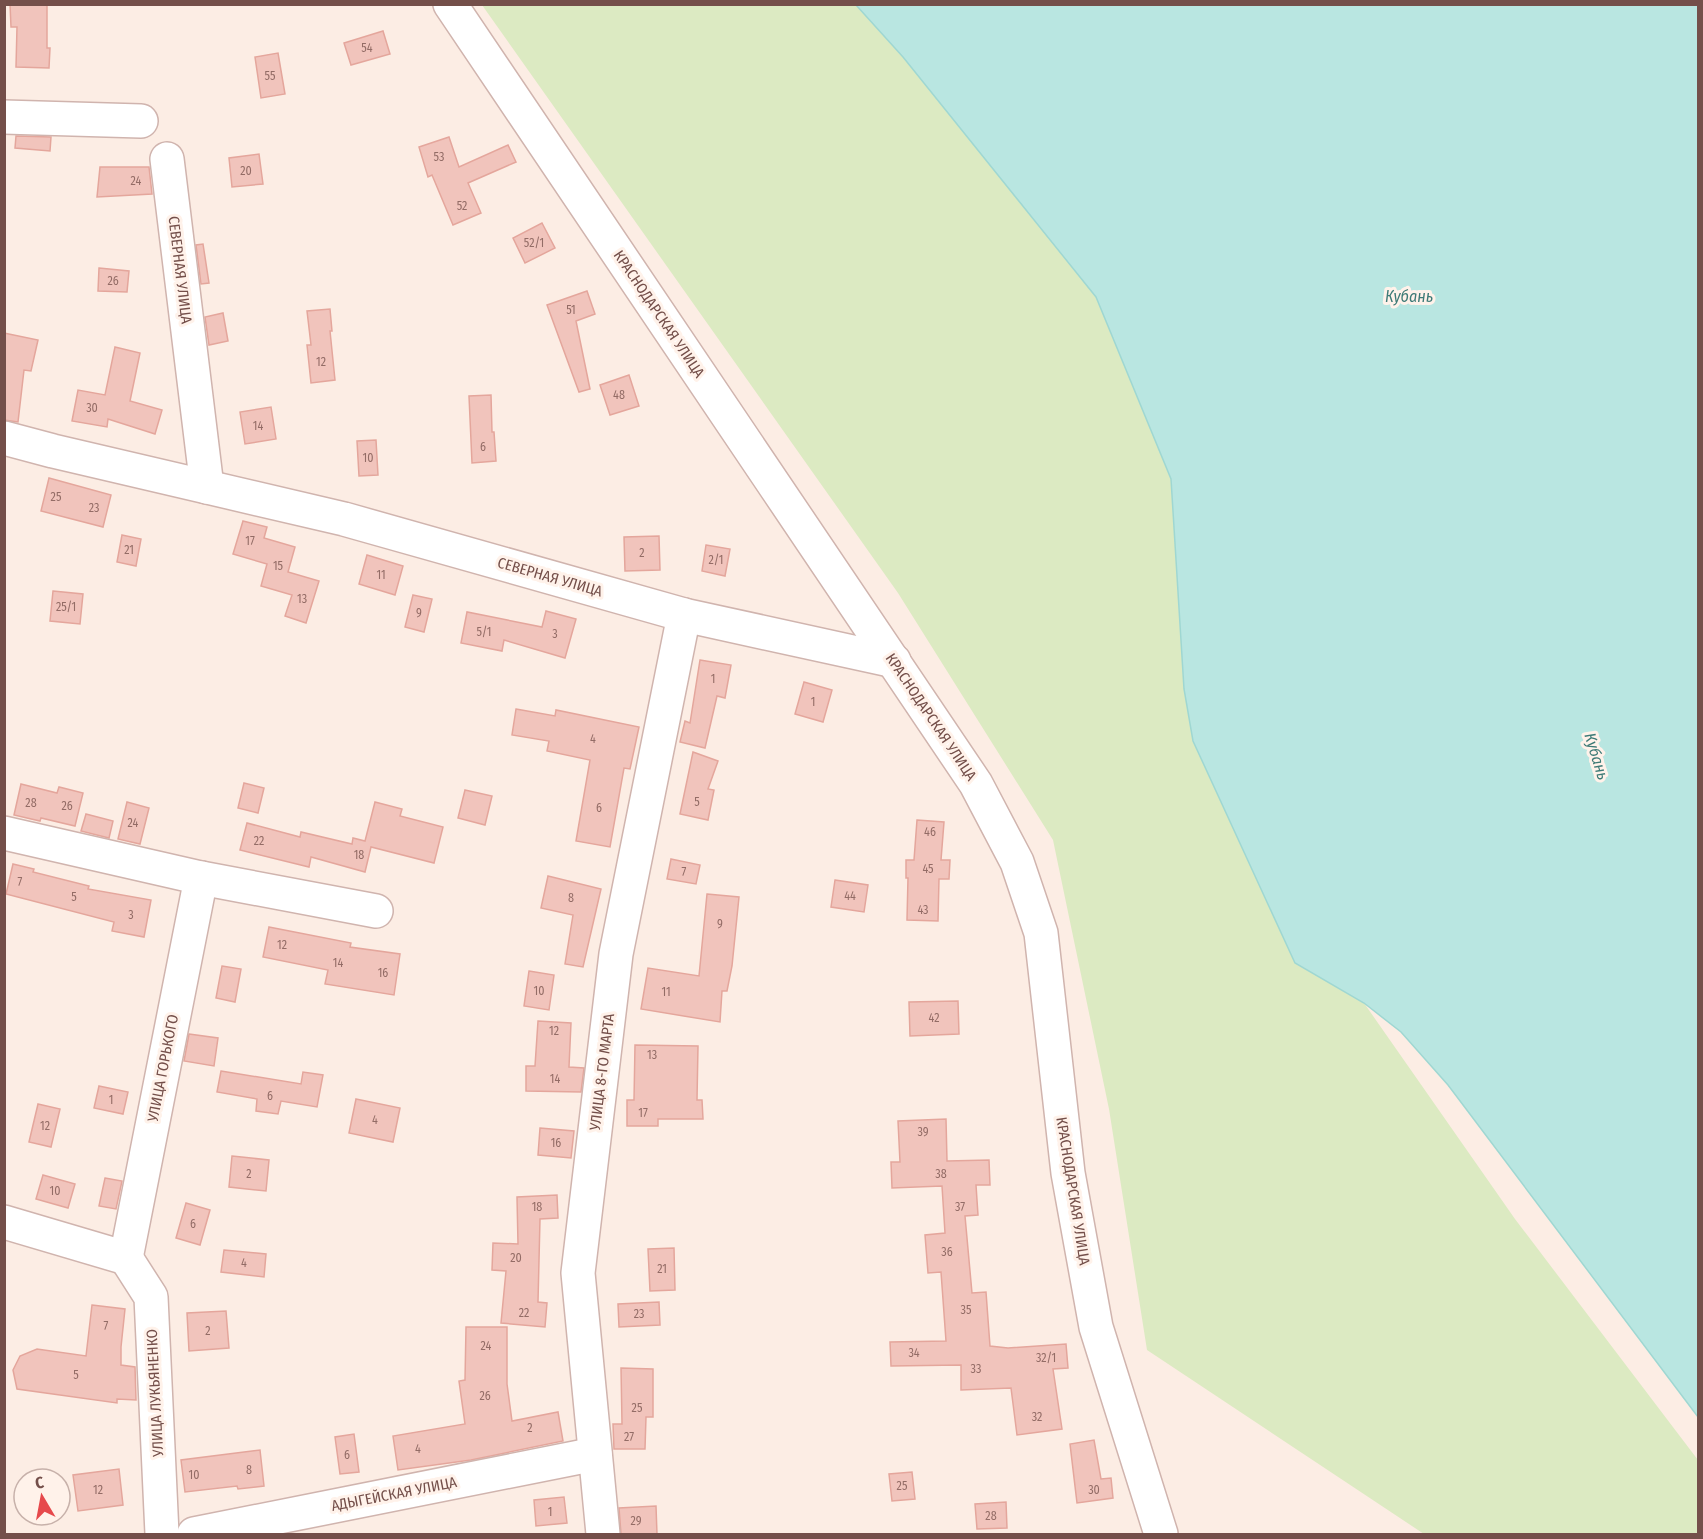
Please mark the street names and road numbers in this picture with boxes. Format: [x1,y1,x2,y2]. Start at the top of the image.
street label: СЕВЕРНАЯ УЛИЦА [164,215,196,325]
street label: КРАСНОДАРСКАЯ УЛИЦА [610,247,708,381]
street label: СЕВЕРНАЯ УЛИЦА [495,553,605,601]
street label: КРАСНОДАРСКАЯ УЛИЦА [882,650,980,784]
street label: УЛИЦА 8-ГО МАРТА [586,1012,618,1132]
street label: УЛИЦА ГОРЬКОГО [144,1013,182,1124]
street label: КРАСНОДАРСКАЯ УЛИЦА [1052,1116,1094,1267]
street label: УЛИЦА ЛУКЬЯНЕНКО [143,1329,167,1458]
street label: АДЫГЕЙСКАЯ УЛИЦА [330,1473,458,1515]

